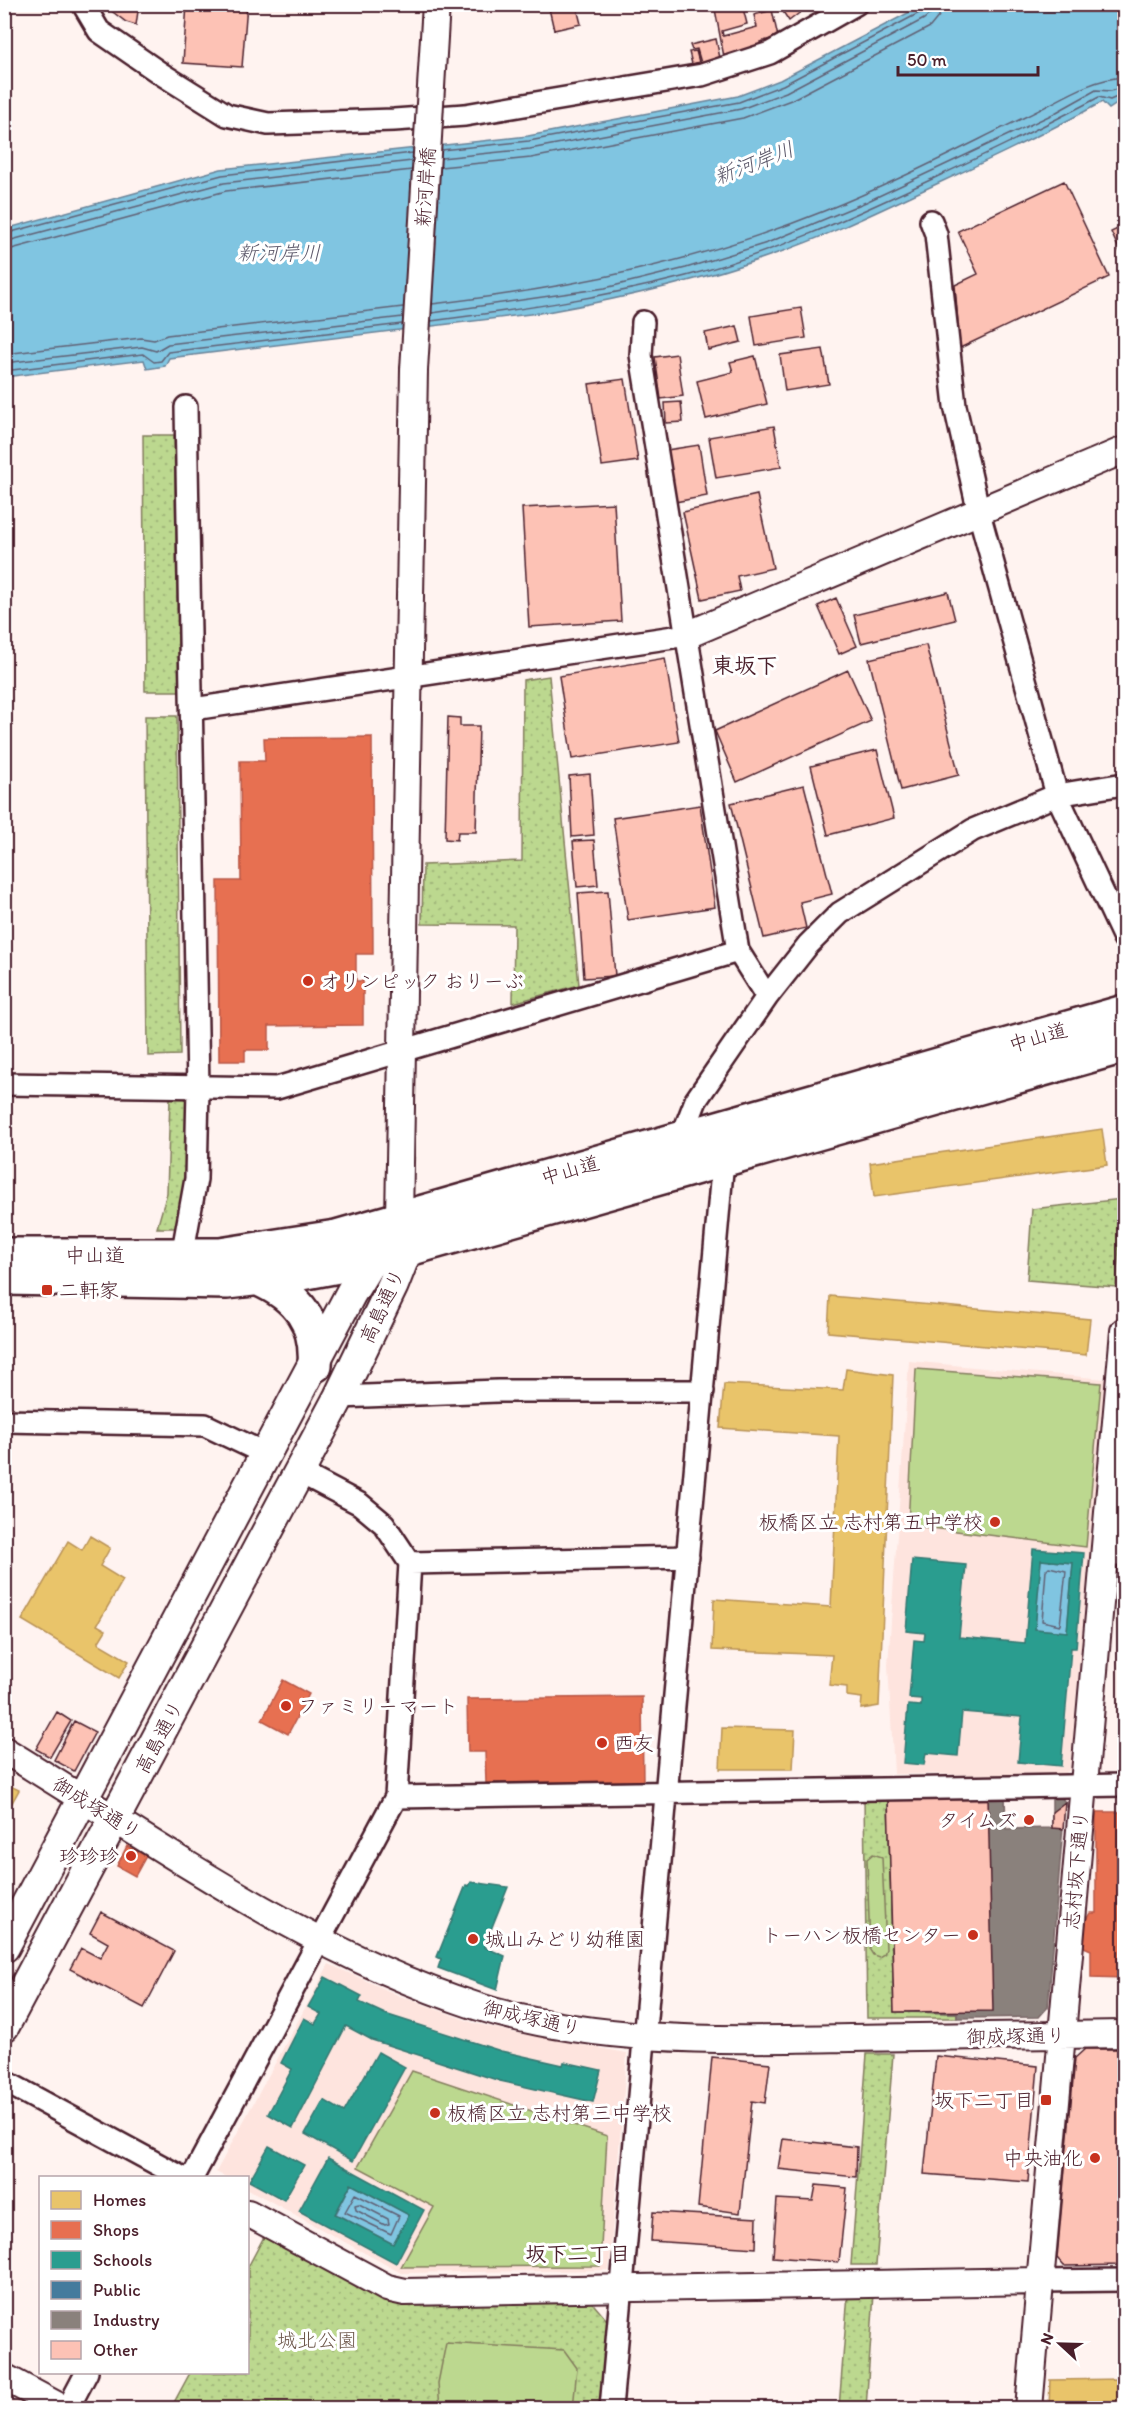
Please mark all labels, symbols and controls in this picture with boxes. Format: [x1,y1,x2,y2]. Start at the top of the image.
scale bar [898,39,1038,77]
text: 50 m [907,49,947,71]
water label: 新河岸川 [710,136,798,189]
street label: 新河岸橋 [410,146,440,228]
water label: 新河岸川 [237,240,321,265]
district label: 東坂下 [712,652,778,679]
place label: オリンピック おりーぶ [320,969,524,993]
marker: オリンピック おりーぶ [301,974,315,988]
street label: 中山道 [1006,1017,1070,1057]
street label: 中山道 [538,1150,602,1190]
street label: 中山道 [65,1243,125,1267]
street label: 高島通り [354,1265,410,1347]
place label: 二軒家 [59,1278,119,1302]
marker: 二軒家 [40,1283,54,1297]
place label: 板橋区立 志村第五中学校 [759,1510,983,1534]
marker: 板橋区立 志村第五中学校 [988,1515,1002,1529]
place label: ファミリーマート [298,1694,458,1718]
street label: 高島通り [130,1696,188,1778]
marker: ファミリーマート [279,1699,293,1713]
place label: 西友 [614,1731,654,1755]
marker: 西友 [595,1736,609,1750]
street label: 御成塚通り [48,1771,146,1845]
place label: タイムズ [939,1808,1017,1832]
street label: 志村坂下通り [1059,1809,1093,1931]
marker: タイムズ [1022,1813,1036,1827]
place label: 珍珍珍 [59,1844,119,1868]
marker: 珍珍珍 [124,1849,138,1863]
place label: トーハン板橋センター [762,1923,961,1947]
place label: 城山みどり幼稚園 [485,1927,645,1951]
marker: トーハン板橋センター [966,1928,980,1942]
marker: 城山みどり幼稚園 [466,1932,480,1946]
street label: 御成塚通り [481,1995,583,2041]
street label: 御成塚通り [966,2023,1066,2049]
place label: 坂下二丁目 [934,2088,1034,2112]
marker: 坂下二丁目 [1039,2093,1053,2107]
place label: 板橋区立 志村第三中学校 [447,2101,672,2125]
marker: 板橋区立 志村第三中学校 [428,2106,442,2120]
place label: 中央油化 [1003,2146,1083,2170]
marker: 中央油化 [1088,2151,1102,2165]
legend [39,2176,249,2374]
text: Homes [93,2189,146,2211]
text: Shops [93,2219,139,2241]
district label: 坂下二丁目 [526,2241,631,2266]
text: Schools [93,2249,152,2271]
text: Public [93,2279,141,2301]
text: Industry [93,2309,160,2331]
north arrow [1030,2314,1090,2374]
park label: 城北公園 [277,2328,357,2352]
text: N [1036,2330,1057,2347]
text: Other [93,2339,139,2361]

